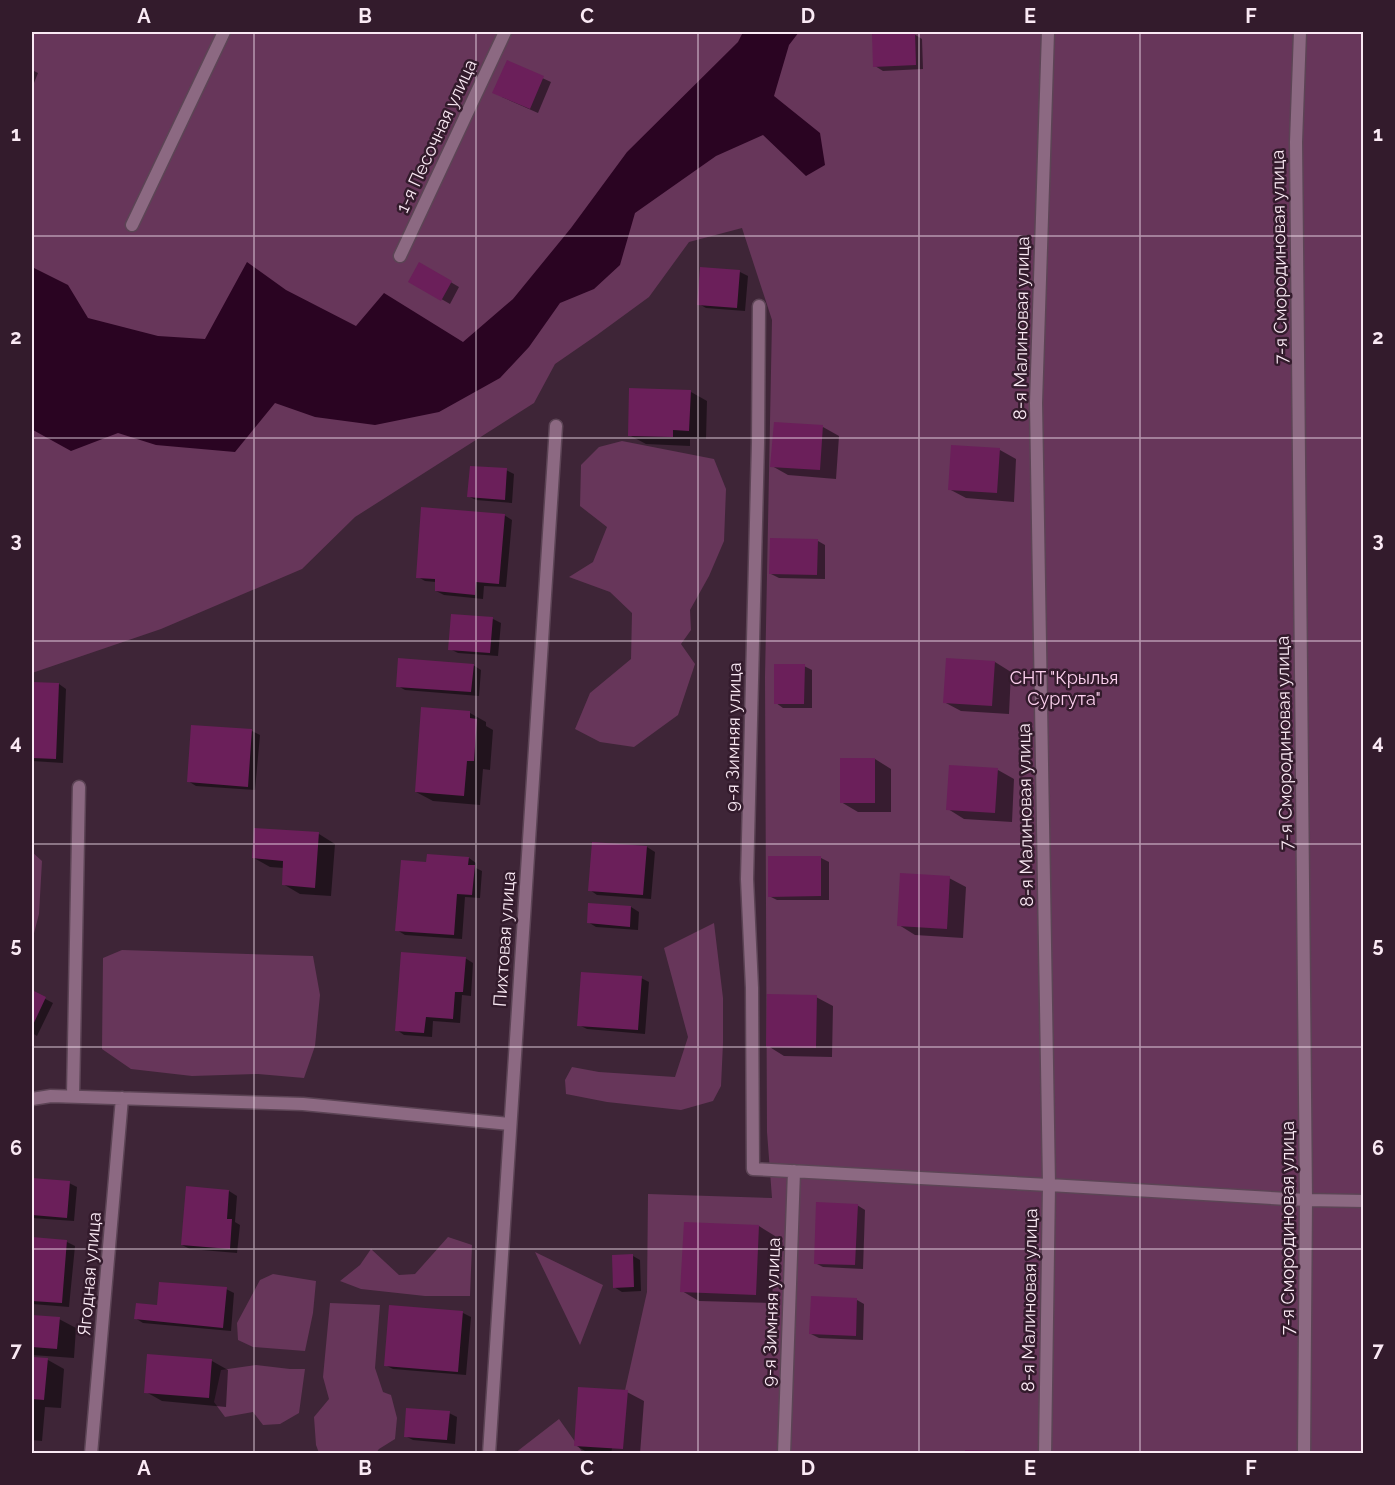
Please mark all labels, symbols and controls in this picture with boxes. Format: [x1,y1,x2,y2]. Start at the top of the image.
text: A [137,4,151,28]
text: B [358,4,372,28]
text: C [580,4,594,28]
text: D [801,4,815,28]
text: E [1024,4,1036,28]
text: F [1245,4,1257,28]
street label: 1-я Песочная улица [391,56,481,216]
text: 1 [11,122,21,146]
text: 1 [1373,122,1383,146]
street label: 7-я Смородиновая улица [1267,150,1291,364]
street label: 8-я Малиновая улица [1009,236,1033,420]
text: 2 [10,325,22,349]
text: 2 [1372,325,1384,349]
text: 3 [10,528,22,552]
text: 3 [1372,528,1384,552]
street label: 7-я Смородиновая улица [1272,636,1296,850]
street label: 9-я Зимняя улица [721,662,745,812]
park label: CНТ "Крылья Сургута" [1010,667,1118,709]
street label: 8-я Малиновая улица [1013,723,1037,907]
text: 4 [10,730,22,754]
text: 4 [1372,730,1384,754]
street label: Пихтовая улица [489,871,519,1007]
text: 5 [10,933,22,957]
text: 5 [1372,933,1384,957]
street label: 7-я Смородиновая улица [1277,1121,1298,1335]
text: 6 [10,1136,22,1160]
text: 6 [1372,1136,1384,1160]
street label: 8-я Малиновая улица [1017,1208,1041,1392]
street label: Ягодная улица [73,1211,105,1337]
street label: 9-я Зимняя улица [758,1237,784,1387]
text: 7 [10,1338,22,1362]
text: 7 [1372,1338,1384,1362]
text: A [137,1456,151,1480]
text: B [358,1456,372,1480]
text: C [580,1456,594,1480]
text: D [801,1456,815,1480]
text: E [1024,1456,1036,1480]
text: F [1245,1456,1257,1480]

